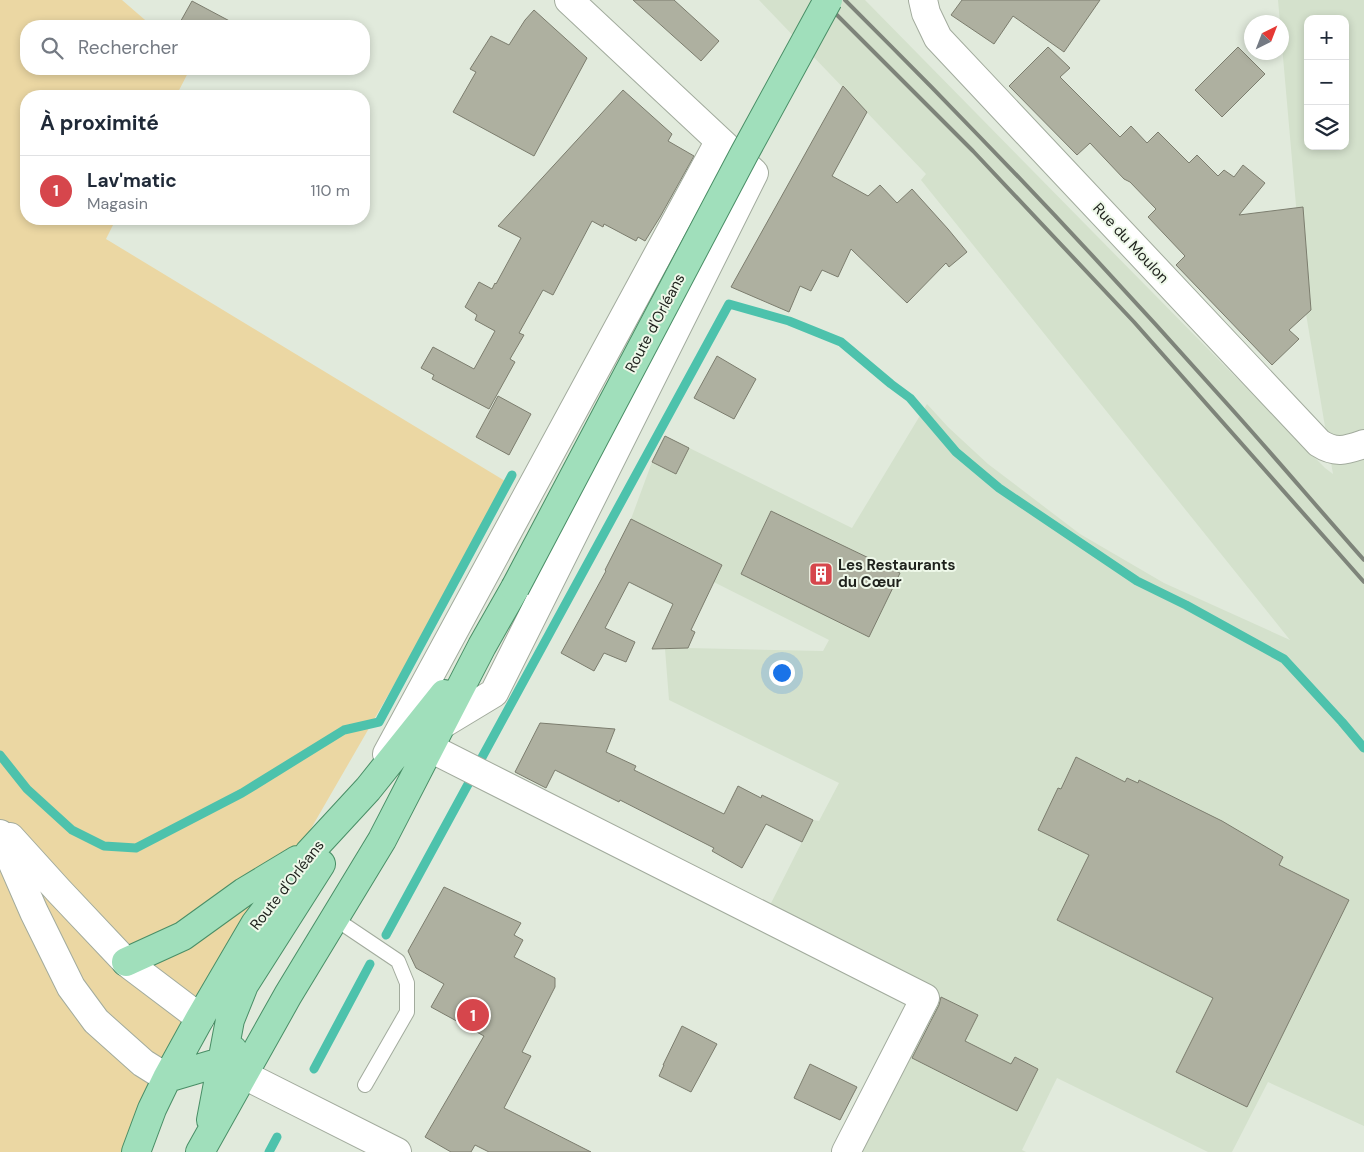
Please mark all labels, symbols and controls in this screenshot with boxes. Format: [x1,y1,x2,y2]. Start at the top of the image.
north arrow [1244,15,1289,60]
map controls [1304,15,1349,150]
button: + [1304,15,1349,60]
search box [20,20,370,75]
icon: search [38,34,66,62]
text: Rechercher [78,35,178,60]
button: − [1304,60,1349,105]
button: layers [1304,105,1349,150]
text: À proximité [40,109,159,137]
text: Lav'matic [87,168,177,193]
text: 1 [53,180,59,201]
text: 110 m [311,180,350,201]
text: Magasin [87,193,148,214]
street label: Rue du Moulon [1089,199,1173,287]
street label: Route d'Orléans [621,270,689,376]
place label: Les Restaurants du Cœur [838,555,956,592]
building icon: Les Restaurants du Cœur [808,561,834,587]
your location [769,660,795,686]
street label: Route d'Orléans [245,836,329,934]
pin: 1 [457,996,489,1034]

